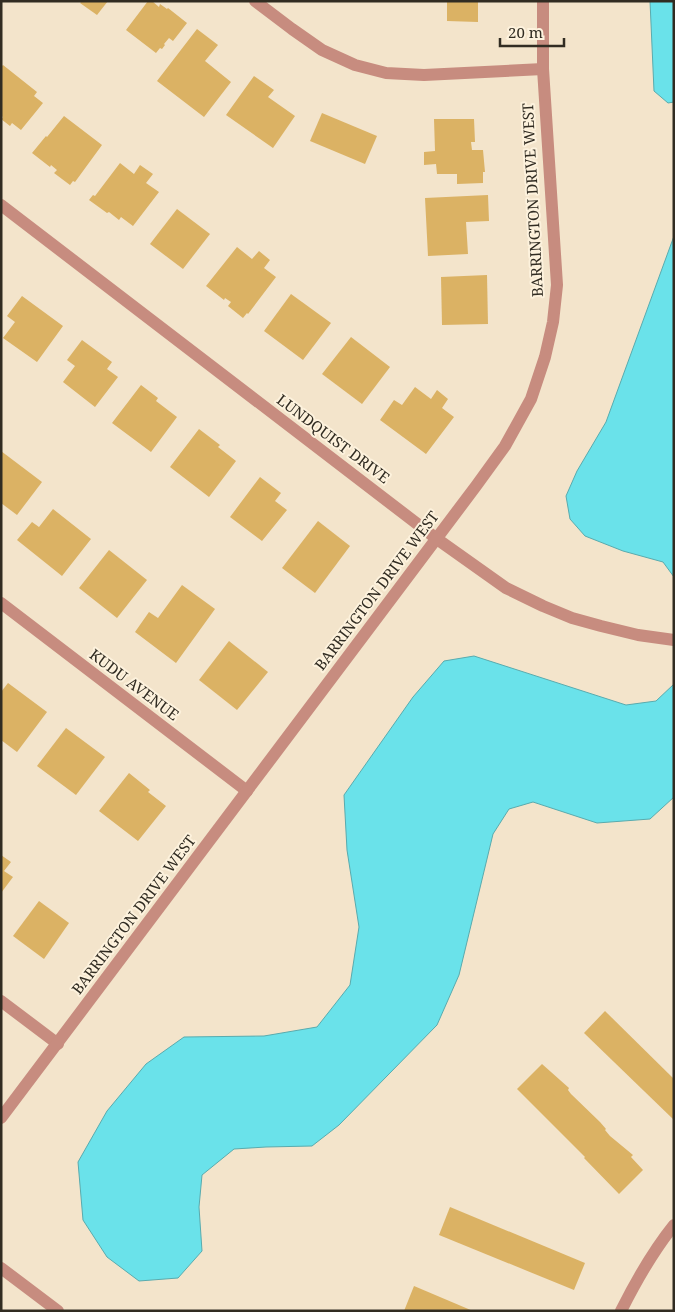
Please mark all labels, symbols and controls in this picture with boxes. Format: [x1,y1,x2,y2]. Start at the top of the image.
scale bar [500,15,564,47]
text: 20 m [508,22,543,42]
street label: BARRINGTON DRIVE WEST [517,103,547,298]
street label: LUNDQUIST DRIVE [273,389,394,487]
street label: BARRINGTON DRIVE WEST [310,507,443,674]
street label: KUDU AVENUE [86,644,183,724]
street label: BARRINGTON DRIVE WEST [67,831,200,998]

